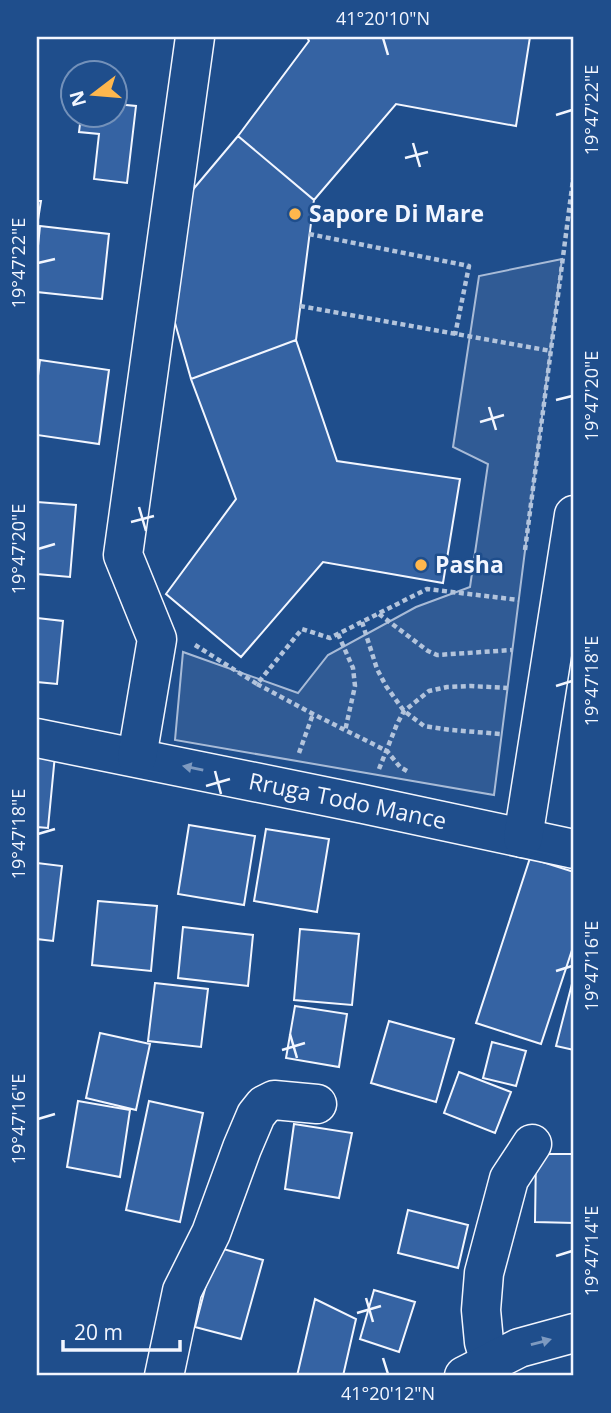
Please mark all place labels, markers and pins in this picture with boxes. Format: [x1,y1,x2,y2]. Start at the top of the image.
place label: Sapore Di Mare [309,197,484,229]
marker: Sapore Di Mare [287,206,303,222]
place label: Pasha [435,548,504,580]
marker: Pasha [413,557,429,573]

